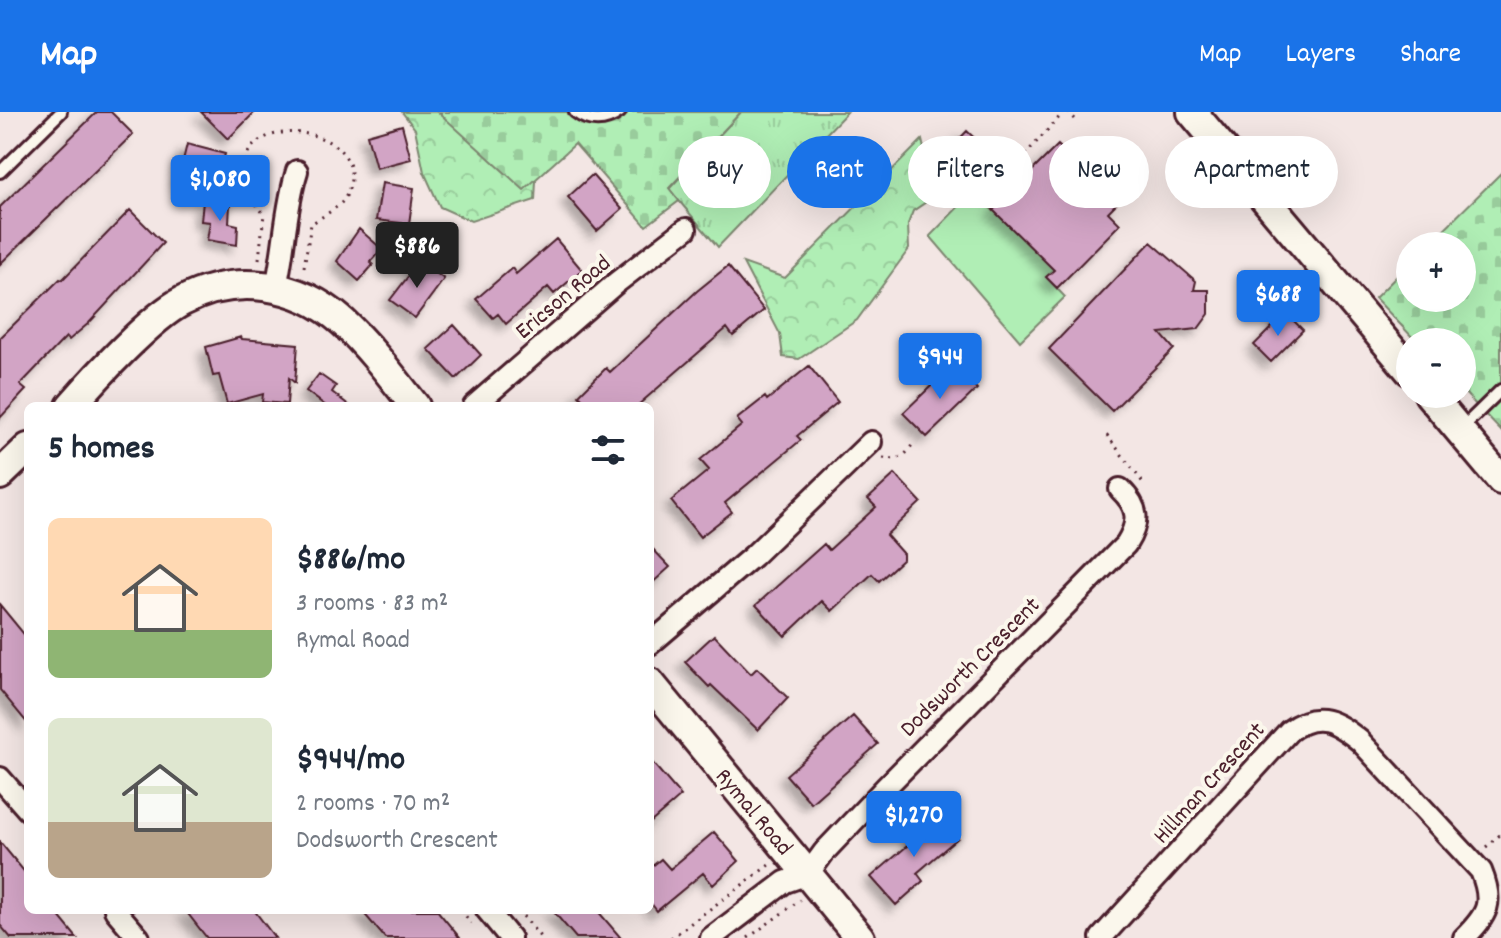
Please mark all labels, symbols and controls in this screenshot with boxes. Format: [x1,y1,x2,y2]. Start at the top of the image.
text: Map [40,29,98,84]
text: Map [1199,36,1242,76]
text: Layers [1286,36,1356,76]
text: Share [1400,36,1461,76]
chip: Buy [678,136,771,208]
chip: Rent [787,136,892,208]
chip: Filters [908,136,1033,208]
chip: New [1049,136,1149,208]
chip: Apartment [1165,136,1338,208]
pin: $1,080 [155,155,285,223]
text: $1,080 [189,162,251,199]
pin: $886 [370,222,464,290]
text: $886 [394,229,440,266]
map controls [1396,232,1476,408]
button: + [1396,232,1476,312]
street label: Ericson Road [509,248,619,349]
pin: $688 [1231,270,1325,338]
text: $688 [1255,277,1301,314]
button: − [1396,328,1476,408]
pin: $944 [893,333,987,401]
text: $944 [917,340,963,377]
text: 5 homes [48,426,155,475]
icon: filters [586,428,630,472]
text: $886/mo [296,537,405,586]
icon: home [112,550,208,646]
text: 3 rooms · 83 m² [296,586,448,623]
street label: Dodsworth Crescent [893,590,1049,746]
text: Rymal Road [296,623,410,660]
street label: Hillman Crescent [1146,715,1274,853]
text: $944/mo [296,737,405,786]
icon: home [112,750,208,846]
street label: Rymal Road [706,762,800,864]
text: 2 rooms · 70 m² [296,786,450,823]
pin: $1,270 [849,791,979,859]
text: $1,270 [884,798,944,835]
text: Dodsworth Crescent [296,823,498,860]

